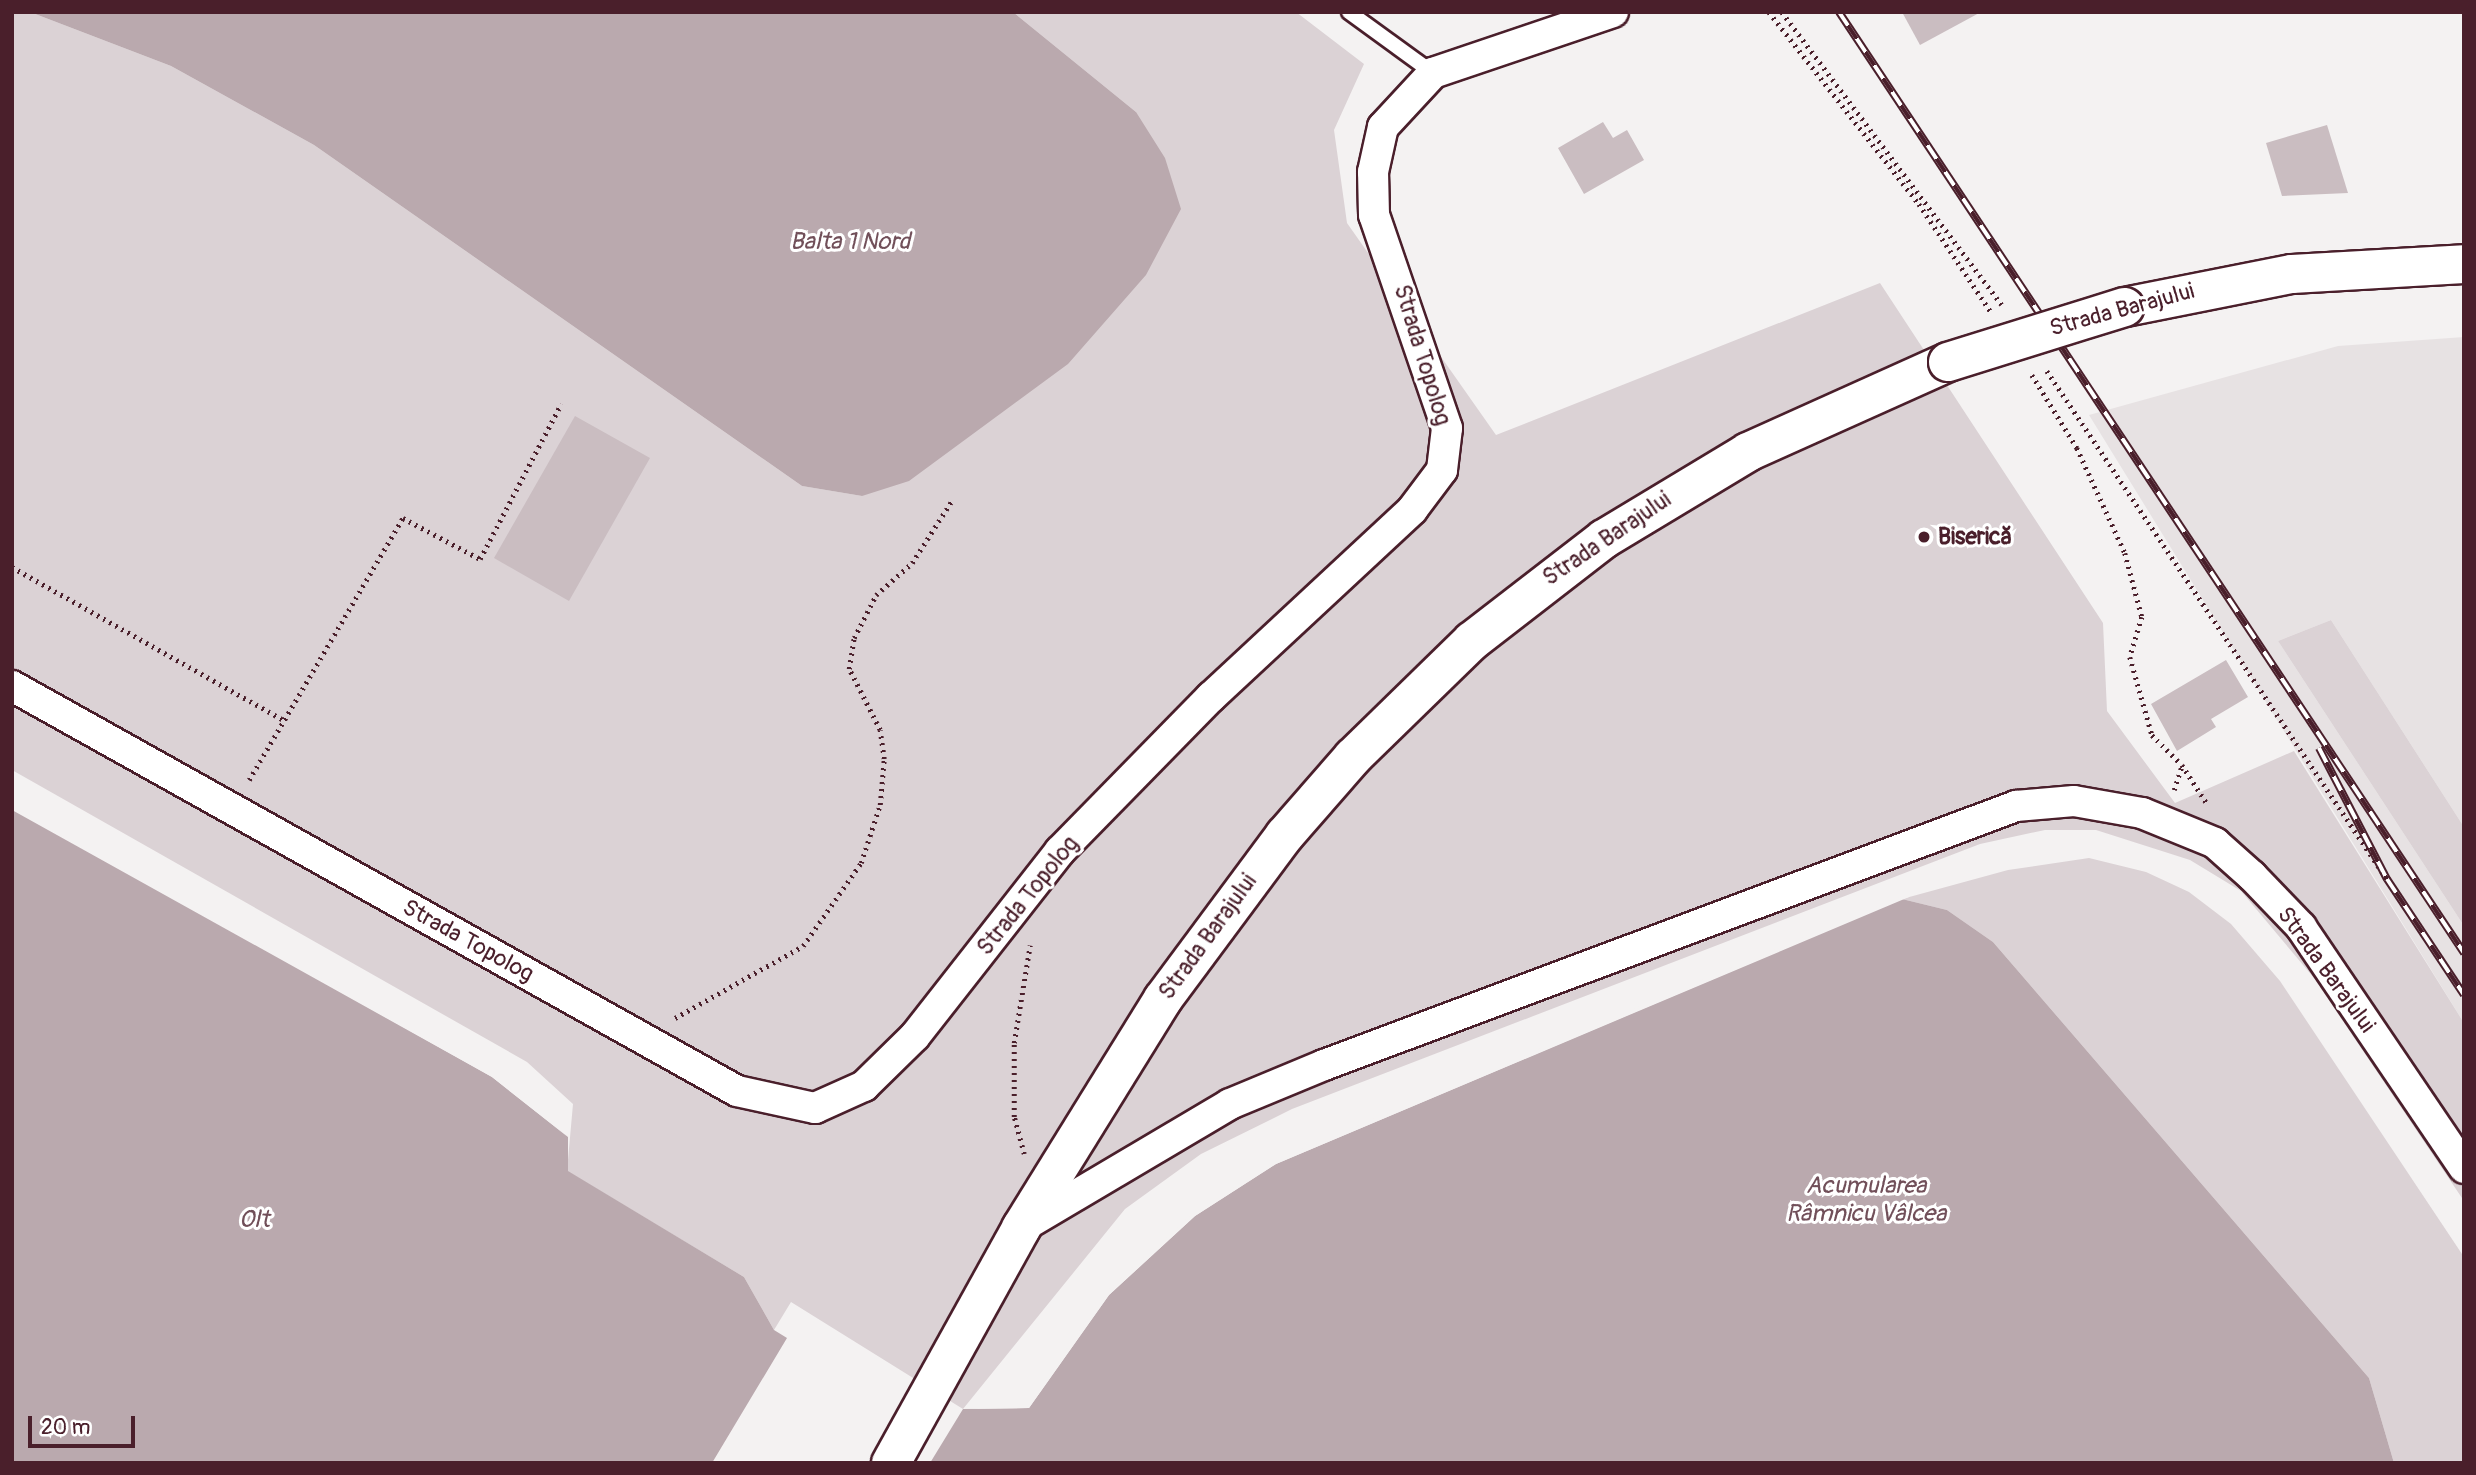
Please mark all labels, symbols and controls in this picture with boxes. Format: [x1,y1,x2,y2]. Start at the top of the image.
water label: Balta 1 Nord [790,228,910,256]
street label: Strada Barajului [2047,277,2197,343]
street label: Strada Topolog [1388,281,1456,429]
street label: Strada Barajului [1538,486,1676,592]
place label: Biserică [1938,523,2013,551]
marker: Biserică [1916,529,1932,545]
street label: Strada Topolog [972,831,1084,961]
street label: Strada Barajului [1153,869,1263,1005]
street label: Strada Topolog [398,894,538,988]
street label: Strada Barajului [2271,902,2381,1038]
water label: Acumularea Râmnicu Vâlcea [1786,1172,1946,1228]
water label: Olt [239,1206,269,1234]
scale bar [32,1402,138,1446]
text: 20 m [41,1414,90,1441]

